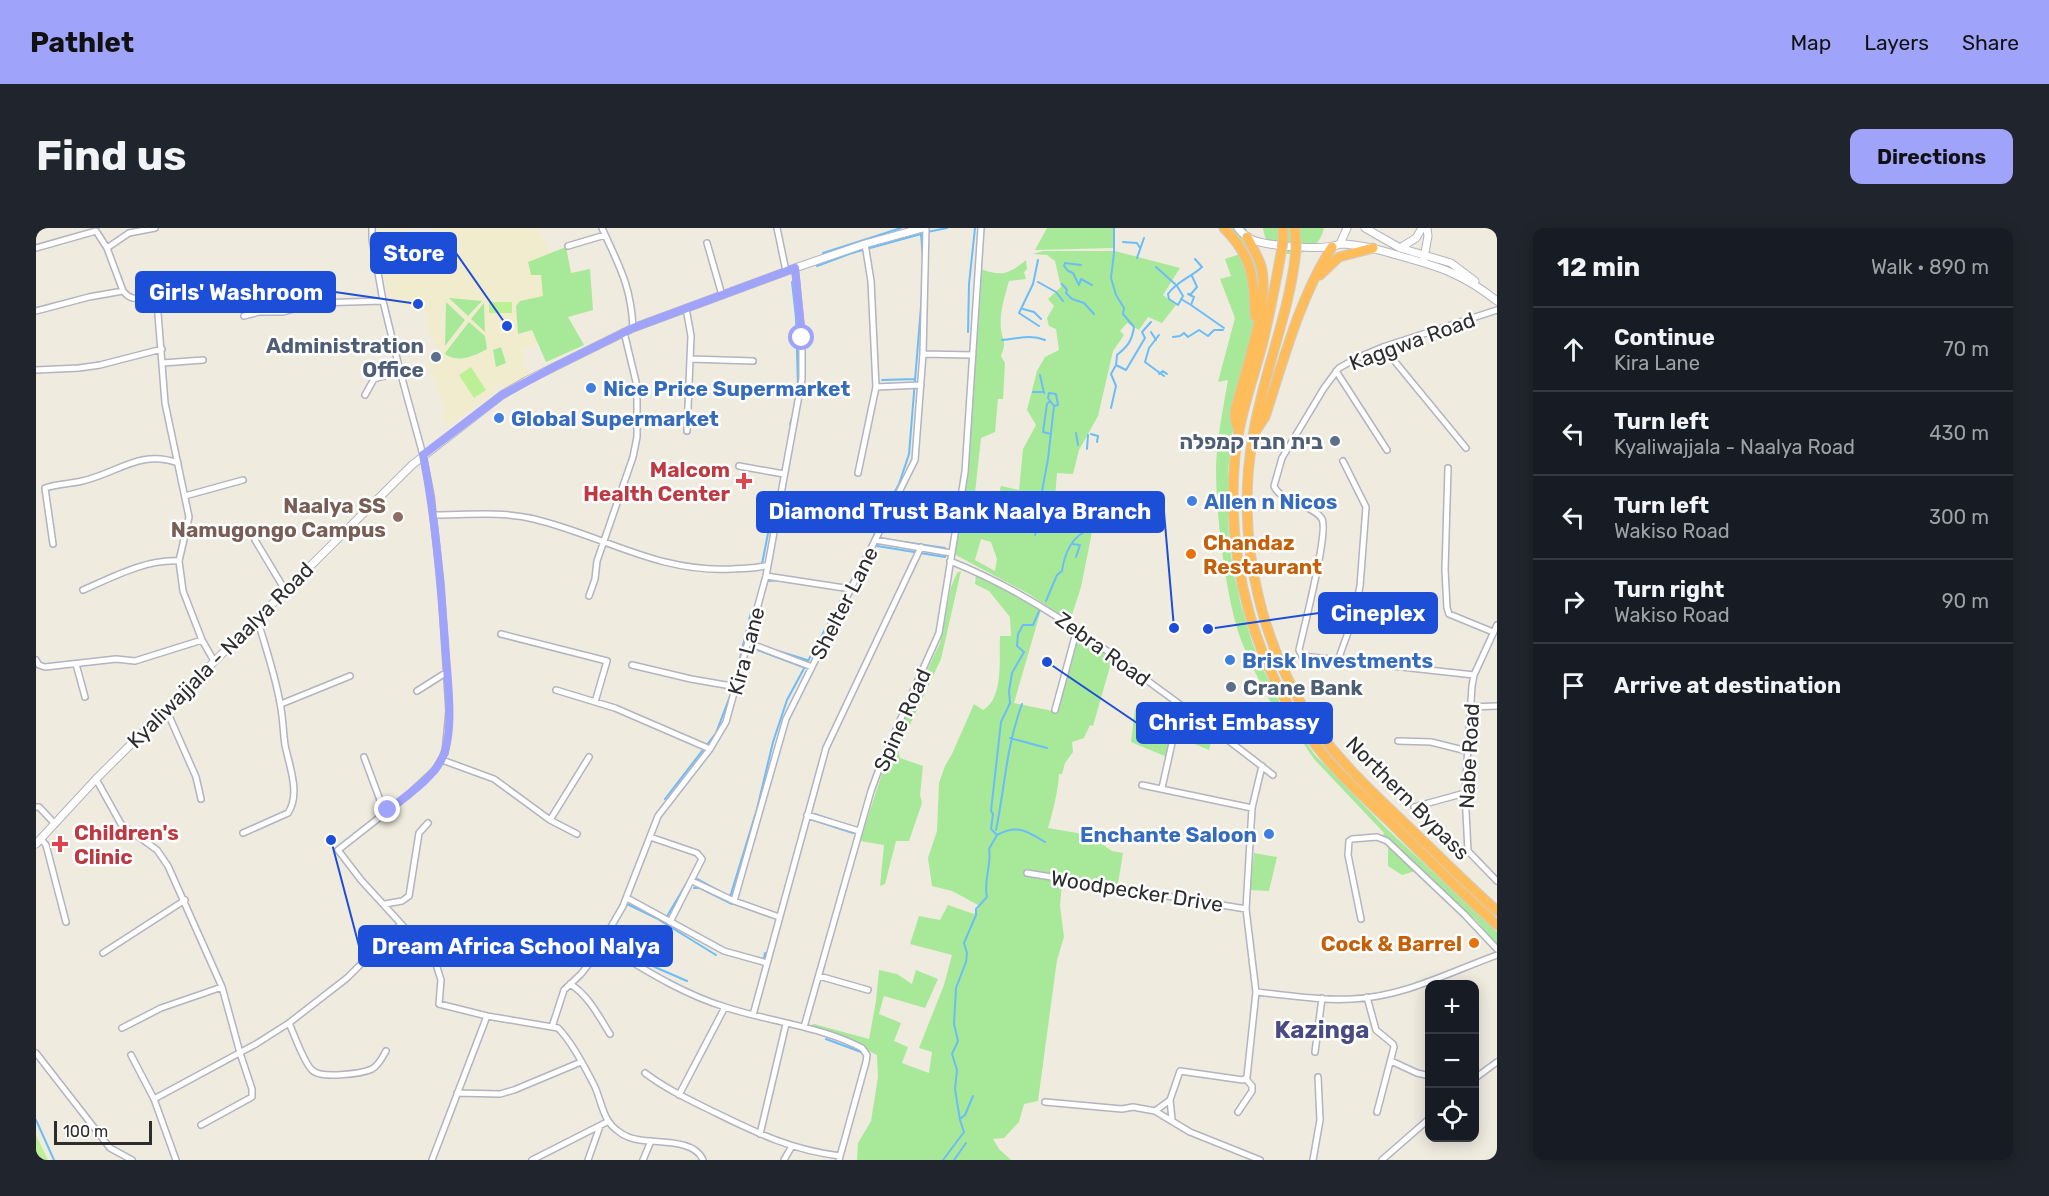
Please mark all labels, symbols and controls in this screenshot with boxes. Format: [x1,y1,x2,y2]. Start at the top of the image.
text: Pathlet [30,26,134,59]
text: Map [1790,30,1831,55]
text: Layers [1864,30,1929,55]
text: Share [1962,30,2019,55]
button: Directions [1850,129,2013,184]
text: Find us [36,131,187,181]
callout: Store [371,233,456,273]
text: Store [383,240,445,267]
text: 12 min [1557,252,1640,283]
text: Walk · 890 m [1871,255,1989,279]
callout: Girls' Washroom [136,272,335,312]
text: Girls' Washroom [149,279,323,306]
street label: Kaggwa Road [1346,307,1478,375]
route start [788,324,814,350]
text: Continue [1614,324,1715,351]
place label: Administration Office [266,333,424,382]
icon: ahead [1557,333,1590,366]
text: 70 m [1943,337,1989,361]
marker: Administration Office [429,350,443,364]
text: Kira Lane [1614,351,1700,375]
place label: Nice Price Supermarket [603,376,851,401]
marker: Nice Price Supermarket [584,381,598,395]
place label: Global Supermarket [511,406,719,431]
text: Turn left [1614,408,1709,435]
marker: Global Supermarket [492,411,506,425]
icon: left [1557,417,1590,450]
text: 430 m [1929,421,1989,445]
place label: בית חבד קמפלה [1179,429,1323,454]
marker: בית חבד קמפלה [1328,434,1342,448]
text: Kyaliwajjala - Naalya Road [1614,435,1855,459]
place label: Malcom Health Center [583,457,730,506]
marker: Malcom Health Center [735,472,753,490]
place label: Allen n Nicos [1204,489,1337,514]
callout: Diamond Trust Bank Naalya Branch [757,492,1164,532]
text: Turn left [1614,492,1709,519]
place label: Naalya SS Namugongo Campus [171,493,386,542]
marker: Allen n Nicos [1185,494,1199,508]
text: Diamond Trust Bank Naalya Branch [769,498,1151,525]
icon: left [1557,501,1590,534]
text: 300 m [1929,505,1989,529]
marker: Naalya SS Namugongo Campus [391,510,405,524]
text: Wakiso Road [1614,519,1730,543]
place label: Chandaz Restaurant [1203,530,1322,579]
street label: Shelter Lane [805,542,883,664]
marker: Chandaz Restaurant [1184,547,1198,561]
street label: Kyaliwajjala - Naalya Road [122,557,318,753]
text: Turn right [1614,576,1724,603]
icon: right [1557,585,1590,618]
text: 90 m [1942,589,1989,613]
callout: Cineplex [1319,593,1437,633]
text: Cineplex [1331,600,1425,627]
text: Wakiso Road [1614,603,1730,627]
street label: Kira Lane [722,604,770,698]
street label: Zebra Road [1051,606,1155,692]
place label: Brisk Investments [1242,648,1433,673]
marker: Brisk Investments [1223,653,1237,667]
street label: Spine Road [868,665,936,775]
icon: arrive [1557,669,1590,702]
text: Arrive at destination [1614,672,1841,699]
place label: Crane Bank [1243,675,1364,700]
marker: Crane Bank [1224,680,1238,694]
callout: Christ Embassy [1137,703,1332,743]
street label: Nabe Road [1454,703,1484,809]
text: Christ Embassy [1148,709,1320,736]
street label: Northern Bypass [1341,731,1475,865]
route end [374,796,400,822]
place label: Children's Clinic [74,820,179,869]
place label: Enchante Saloon [1080,822,1257,847]
marker: Enchante Saloon [1262,827,1276,841]
marker: Children's Clinic [51,835,69,853]
street label: Woodpecker Drive [1049,865,1225,917]
callout: Dream Africa School Nalya [359,926,672,966]
place label: Cock & Barrel [1321,931,1462,956]
text: Dream Africa School Nalya [372,933,660,960]
marker: Cock & Barrel [1467,936,1481,950]
map controls [1425,980,1479,1142]
button: + [1425,980,1479,1034]
district label: Kazinga [1275,1016,1369,1044]
button: − [1425,1034,1479,1088]
button: locate [1425,1088,1479,1142]
scale bar [54,1118,152,1146]
text: 100 m [63,1122,108,1141]

